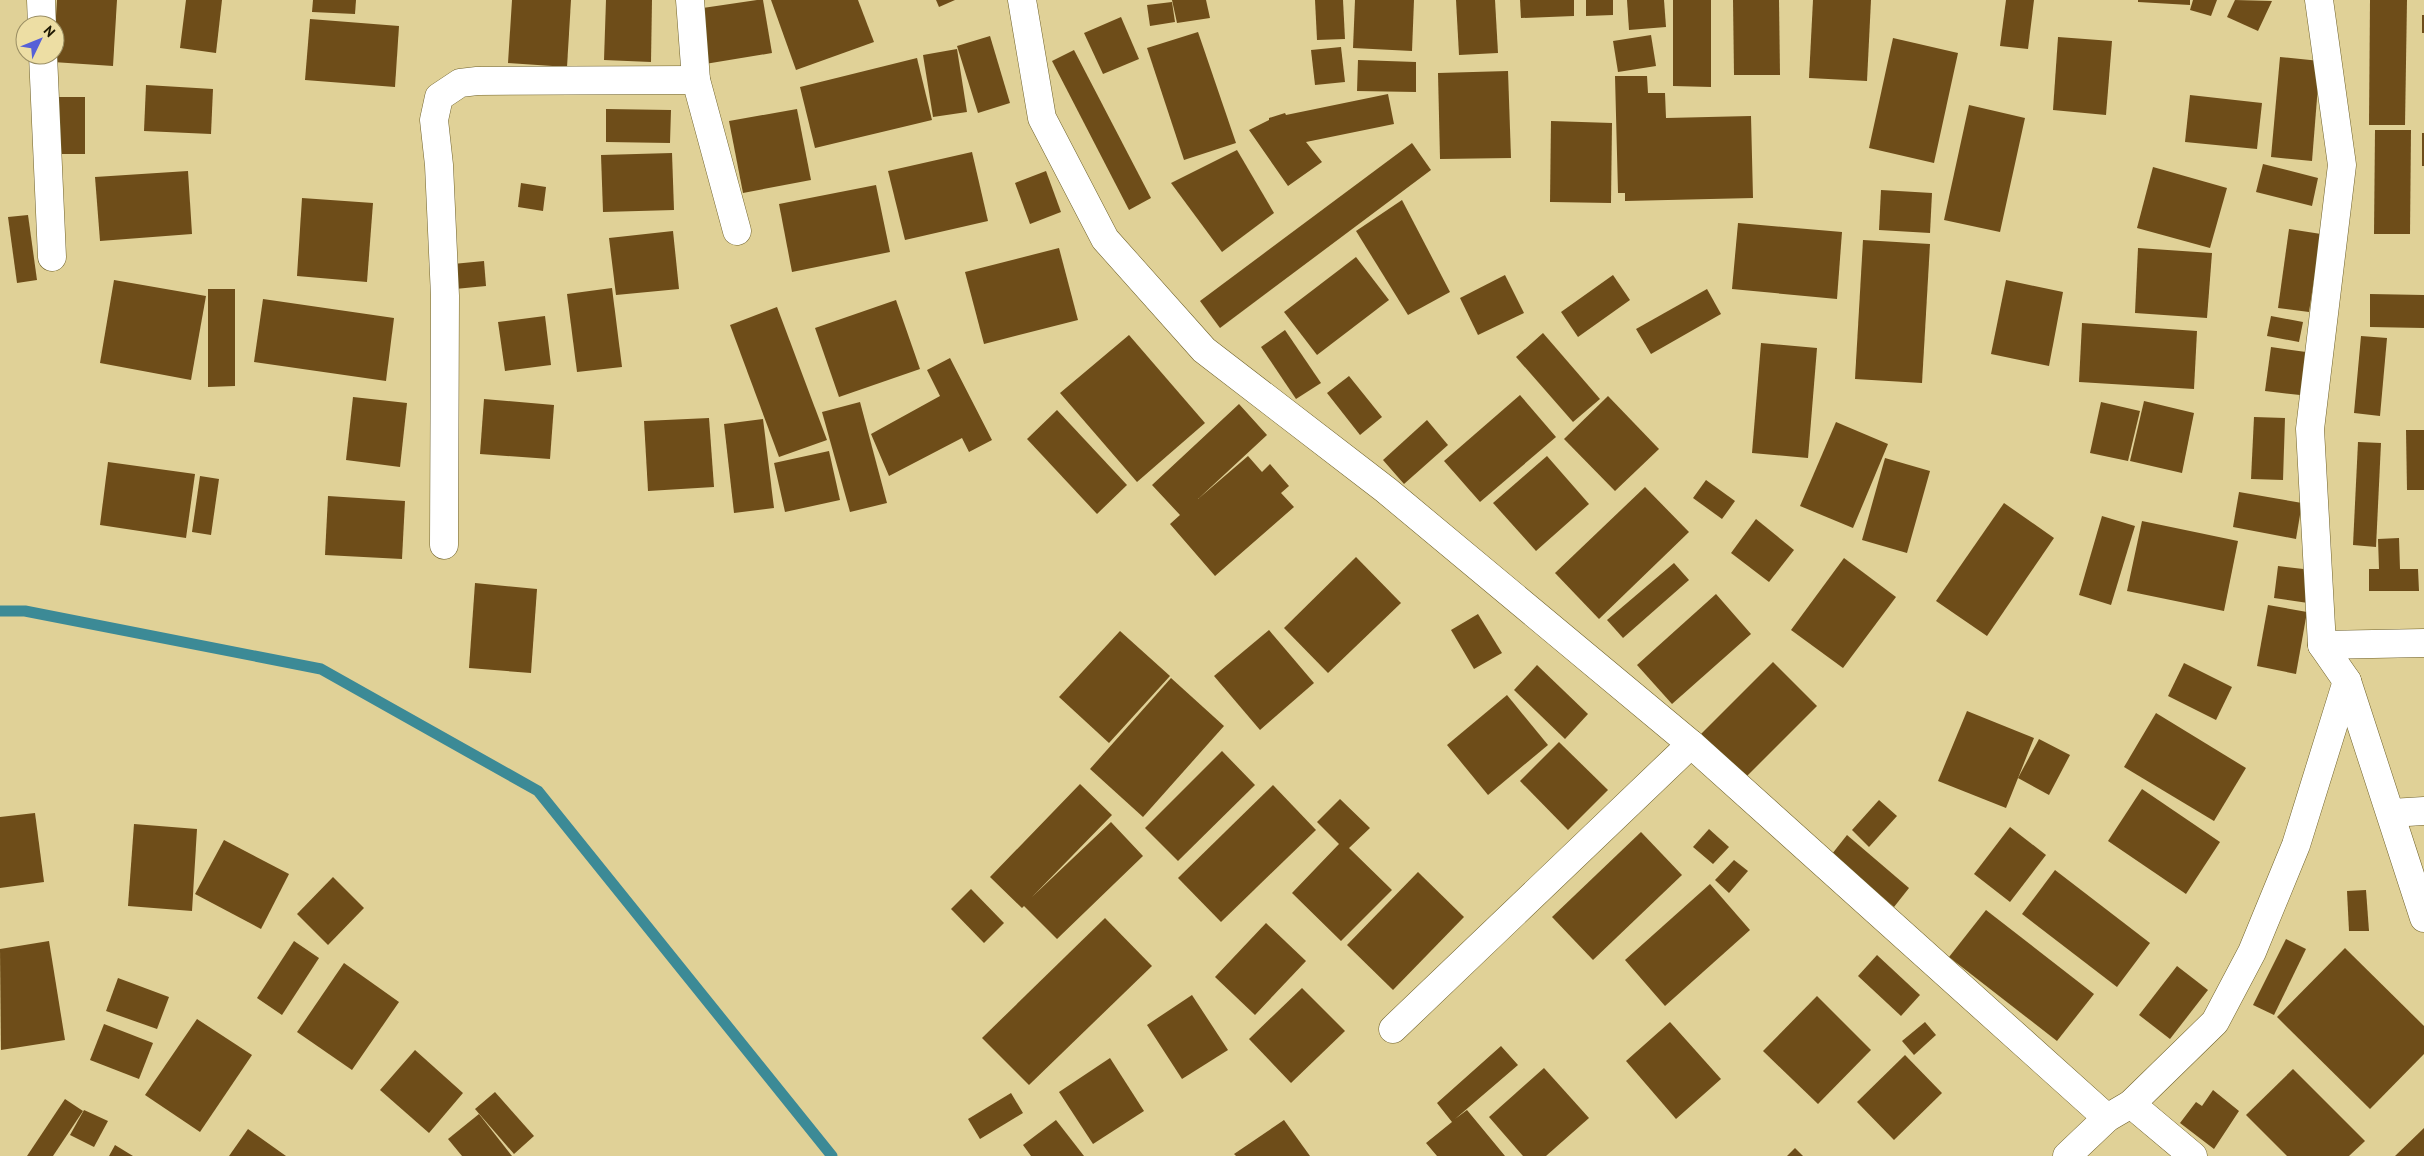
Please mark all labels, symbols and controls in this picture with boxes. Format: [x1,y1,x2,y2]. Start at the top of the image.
north arrow [15,15,65,65]
text: N [40,22,59,41]

